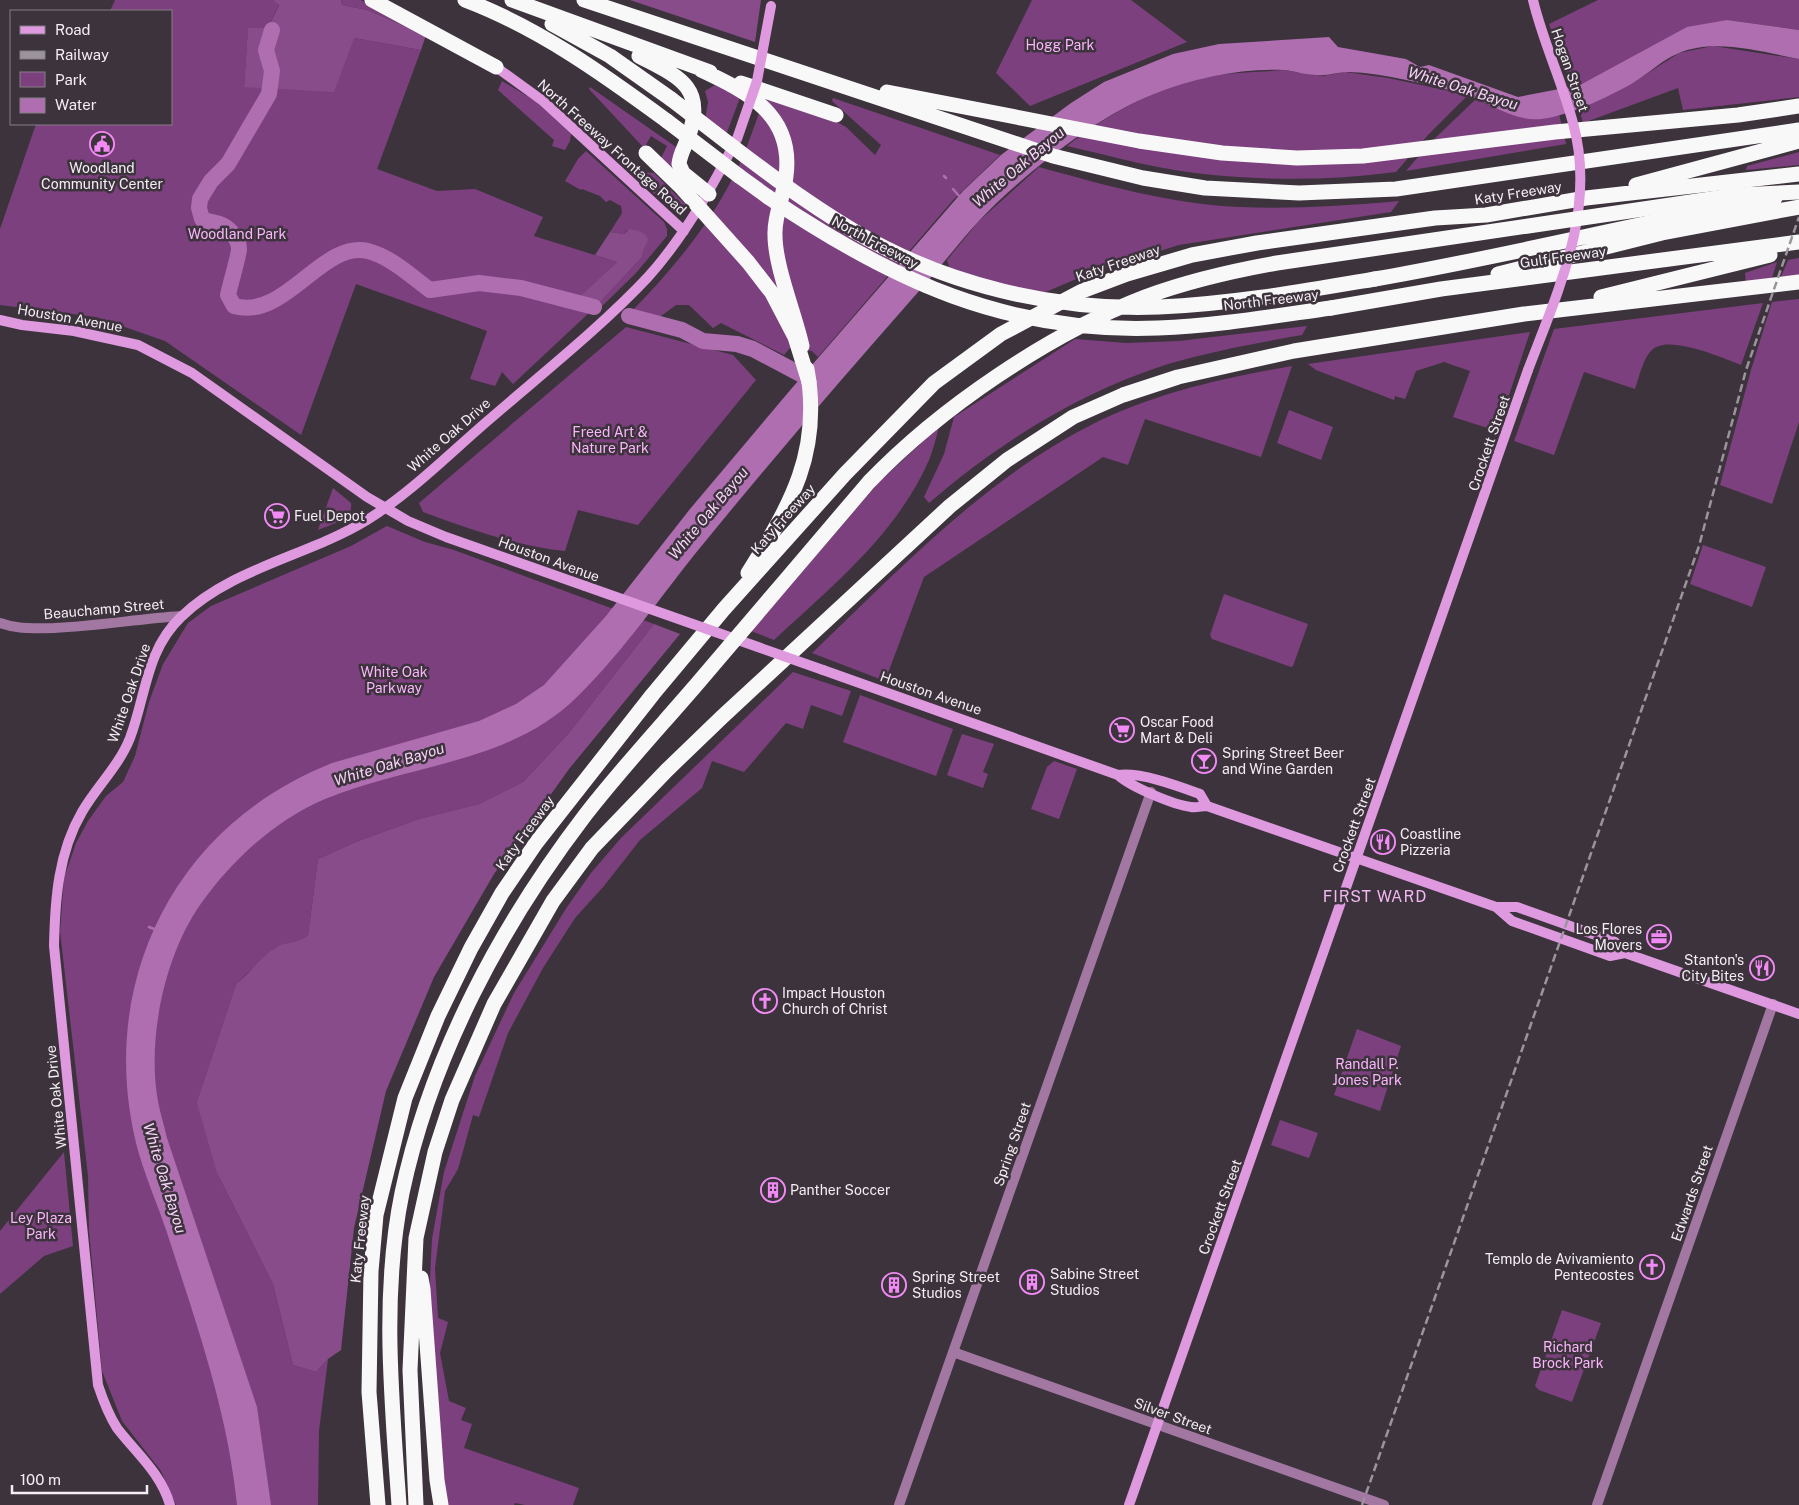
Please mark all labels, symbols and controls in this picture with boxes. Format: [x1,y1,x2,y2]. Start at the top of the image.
legend [10,10,172,125]
text: Road [55,21,91,38]
street label: Hogan Street [1548,26,1592,114]
park label: Hogg Park [1025,37,1095,53]
text: Railway [55,46,109,63]
water label: White Oak Bayou [1406,63,1520,113]
text: Park [55,71,87,88]
street label: North Freeway Frontage Road [534,76,690,218]
text: Water [55,96,97,113]
water label: White Oak Bayou [969,124,1067,210]
public building icon: Woodland Community Center [89,131,115,157]
place label: Woodland Community Center [41,160,163,192]
street label: Katy Freeway [1473,178,1563,208]
street label: North Freeway [829,212,921,272]
park label: Woodland Park [188,226,286,242]
street label: Katy Freeway [1074,241,1163,285]
street label: Gulf Freeway [1519,243,1607,271]
street label: North Freeway [1222,286,1320,314]
street label: Houston Avenue [16,301,124,335]
street label: Crockett Street [1465,393,1513,493]
street label: White Oak Drive [404,395,494,475]
park label: Freed Art & Nature Park [571,424,649,456]
water label: White Oak Bayou [665,464,751,562]
street label: Katy Freeway [747,480,819,557]
supermarket icon: Fuel Depot [264,503,290,529]
place label: Fuel Depot [294,508,365,524]
street label: Houston Avenue [496,533,602,585]
street label: Beauchamp Street [43,596,165,622]
street label: White Oak Drive [105,641,154,745]
park label: White Oak Parkway [360,664,428,696]
street label: Houston Avenue [878,668,984,718]
place label: Oscar Food Mart & Deli [1140,714,1214,746]
supermarket icon: Oscar Food Mart & Deli [1109,717,1135,743]
water label: White Oak Bayou [332,739,446,789]
place label: Spring Street Beer and Wine Garden [1222,745,1344,777]
bar icon: Spring Street Beer and Wine Garden [1191,748,1217,774]
street label: Crockett Street [1329,775,1379,875]
street label: Katy Freeway [493,792,558,873]
place label: Coastline Pizzeria [1400,826,1461,858]
restaurant icon: Coastline Pizzeria [1370,829,1396,855]
district label: FIRST WARD [1323,887,1427,906]
place label: Los Flores Movers [1575,921,1642,953]
office icon: Los Flores Movers [1646,924,1672,950]
place label: Stanton's City Bites [1682,952,1744,984]
restaurant icon: Stanton's City Bites [1749,955,1775,981]
place label: Impact Houston Church of Christ [782,985,888,1017]
church icon: Impact Houston Church of Christ [752,988,778,1014]
street label: White Oak Drive [43,1044,69,1150]
park label: Randall P. Jones Park [1332,1056,1402,1088]
street label: Spring Street [990,1100,1034,1188]
water label: White Oak Bayou [140,1121,190,1235]
street label: Edwards Street [1668,1143,1716,1243]
street label: Crockett Street [1195,1157,1245,1257]
building icon: Panther Soccer [760,1177,786,1203]
place label: Panther Soccer [790,1182,890,1198]
street label: Katy Freeway [347,1194,373,1284]
park label: Ley Plaza Park [10,1210,72,1242]
place label: Templo de Avivamiento Pentecostes [1485,1251,1634,1283]
church icon: Templo de Avivamiento Pentecostes [1639,1254,1665,1280]
place label: Sabine Street Studios [1050,1266,1139,1298]
place label: Spring Street Studios [912,1269,1000,1301]
building icon: Sabine Street Studios [1019,1269,1045,1295]
building icon: Spring Street Studios [881,1272,907,1298]
park label: Richard Brock Park [1532,1339,1604,1371]
street label: Silver Street [1132,1395,1214,1437]
scale bar [12,1462,148,1494]
text: 100 m [20,1471,61,1488]

